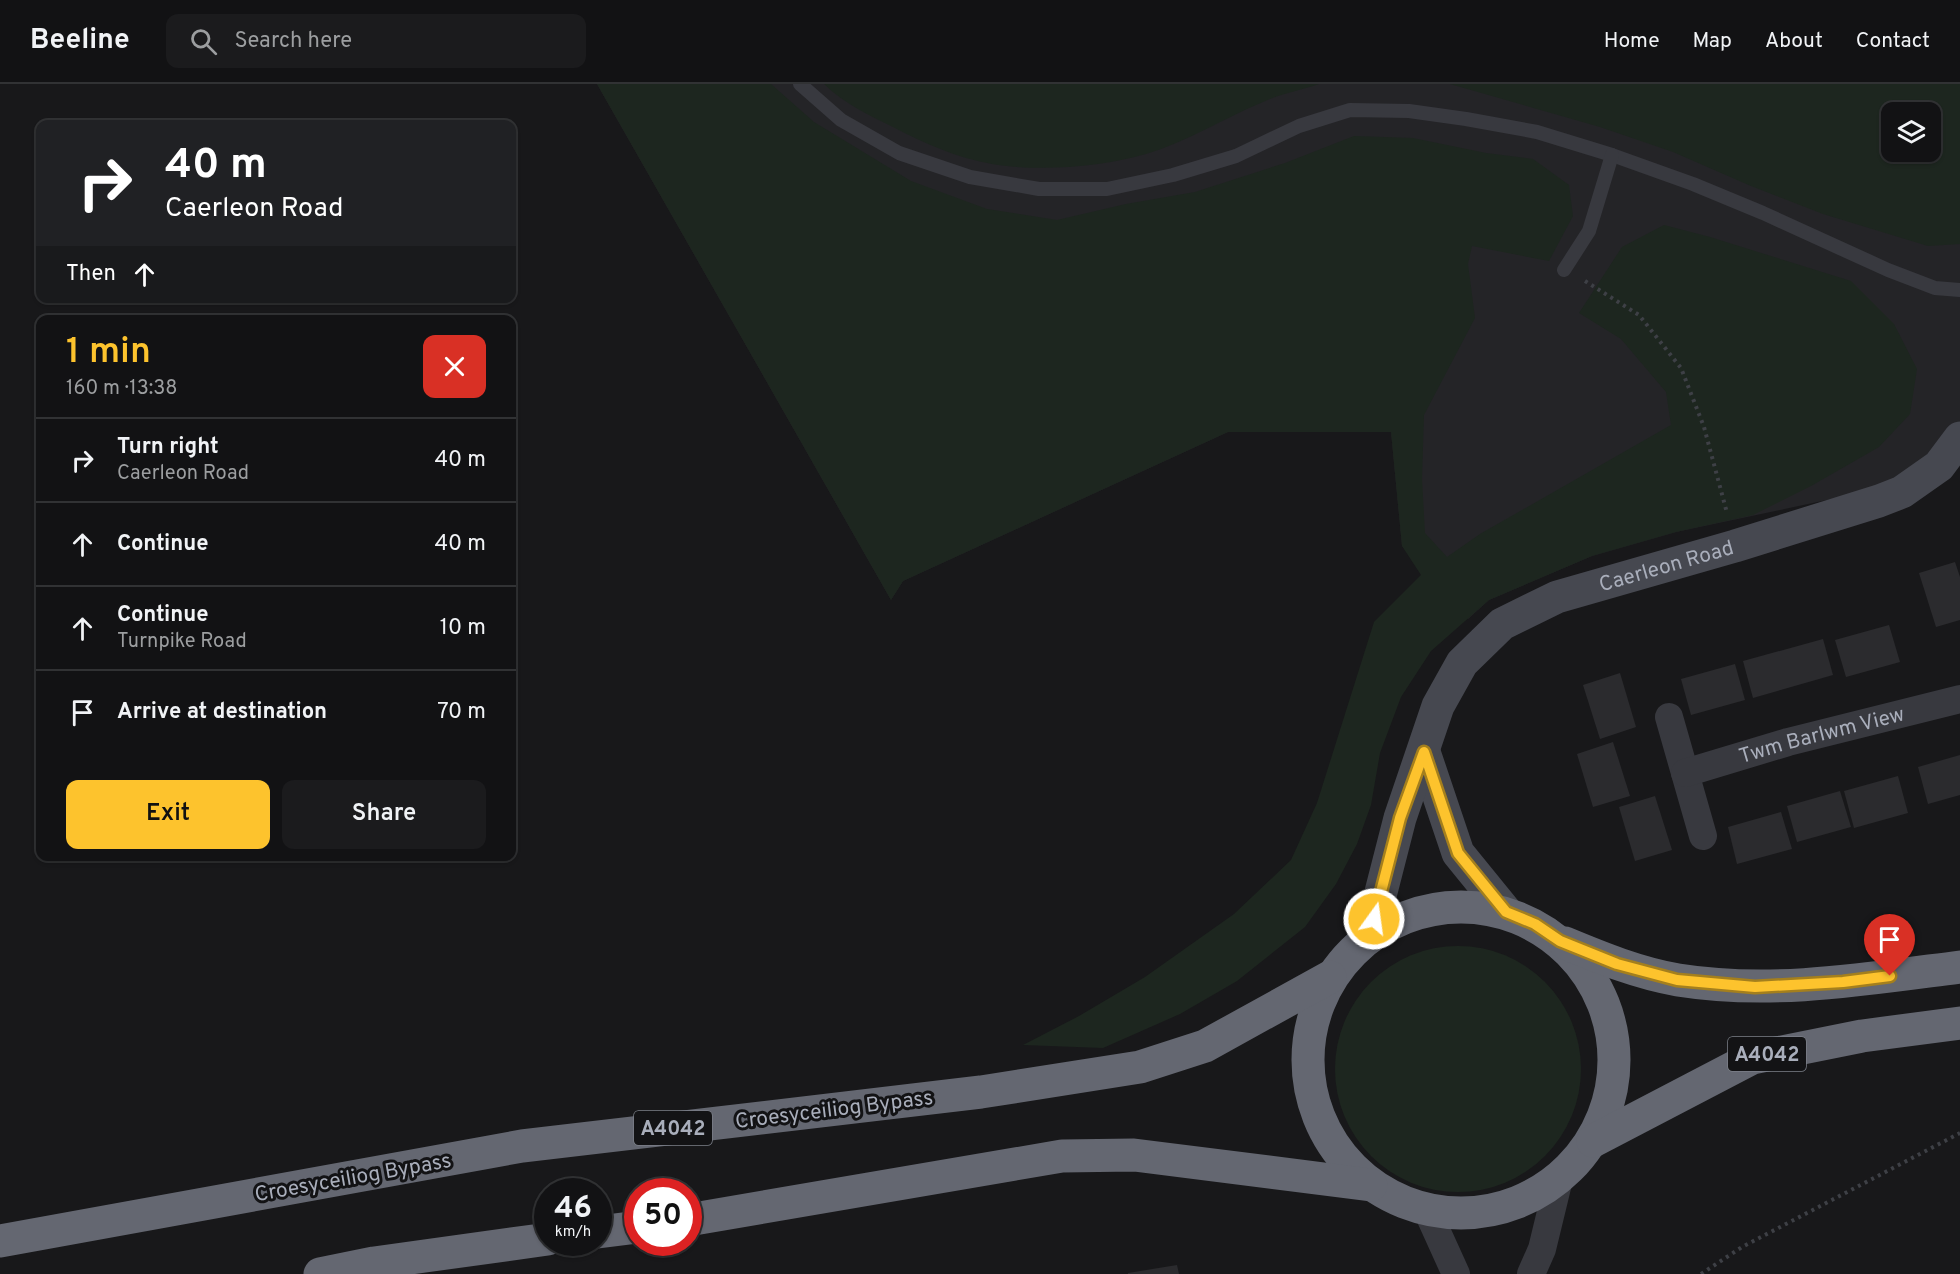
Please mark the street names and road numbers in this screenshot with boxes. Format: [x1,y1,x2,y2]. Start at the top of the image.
street label: Caerleon Road [1596,535,1737,599]
street label: Twm Barlwm View [1736,701,1908,771]
road number: A4042 [1728,1037,1806,1071]
street label: Croesyceiliog Bypass [734,1085,935,1136]
road number: A4042 [634,1111,712,1145]
street label: Croesyceiliog Bypass [253,1148,454,1209]

